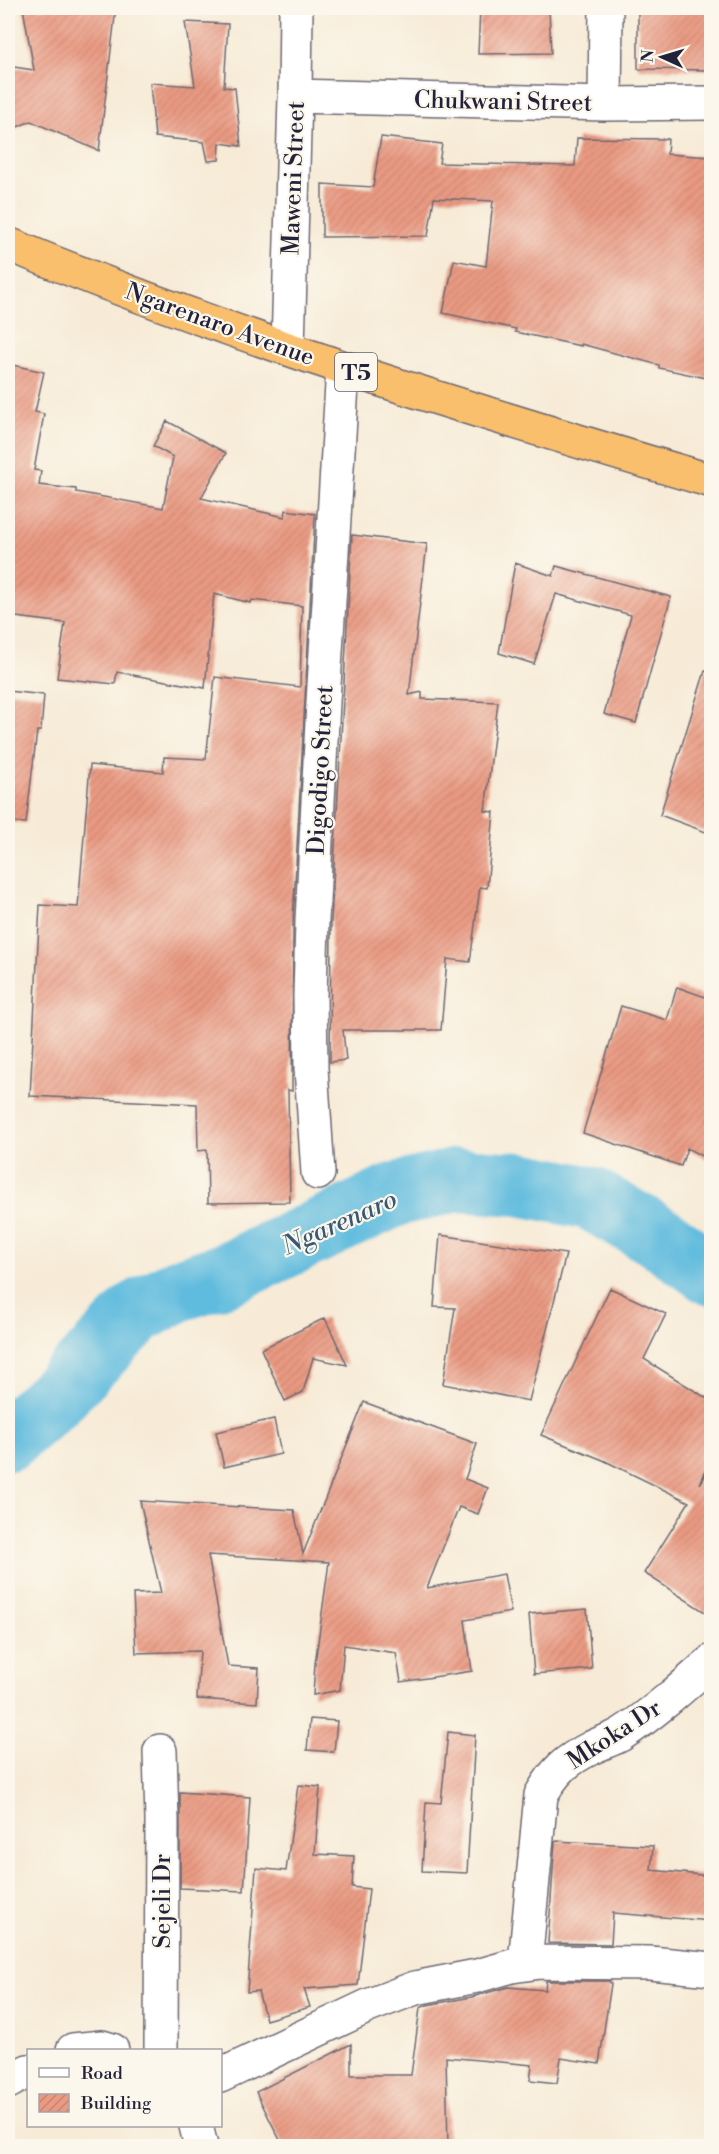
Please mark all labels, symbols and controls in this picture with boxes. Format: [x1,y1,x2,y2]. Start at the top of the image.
north arrow [632,27,692,87]
text: N [638,49,658,63]
street label: Chukwani Street [414,85,593,119]
street label: Maweni Street [276,100,312,256]
street label: Ngarenaro Avenue [121,277,318,373]
road number: T5 [335,353,377,391]
street label: Digodigo Street [302,684,340,856]
water label: Ngarenaro [276,1183,402,1263]
street label: Mkoka Dr [562,1693,667,1776]
street label: Sejeli Dr [148,1854,178,1948]
legend [27,2049,222,2127]
text: Road [81,2062,124,2085]
text: Building [80,2092,152,2115]

